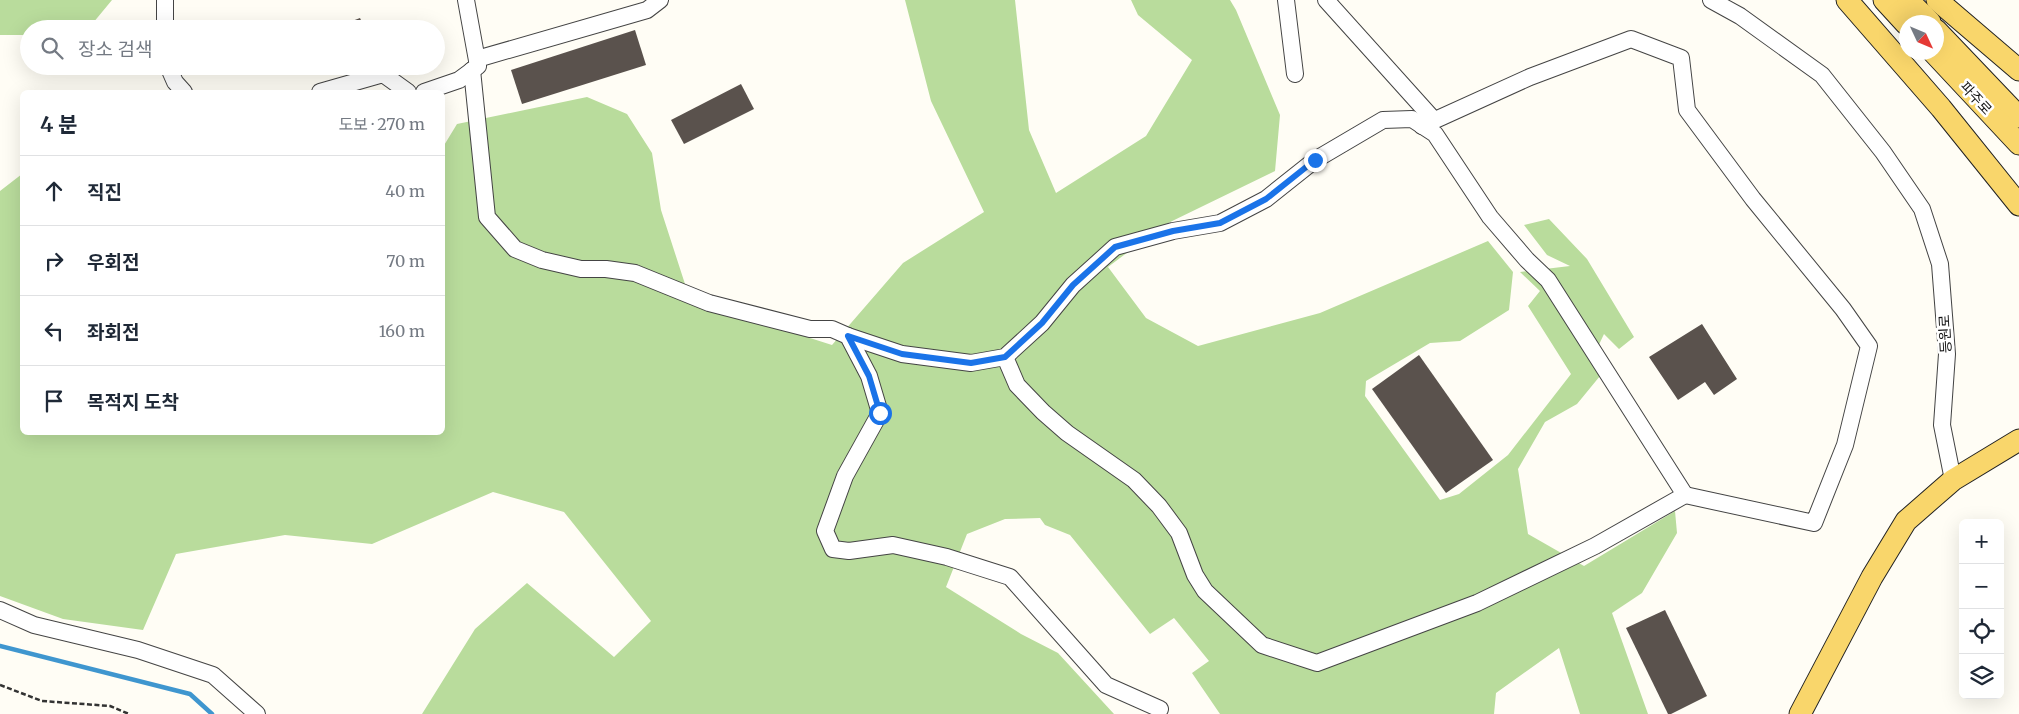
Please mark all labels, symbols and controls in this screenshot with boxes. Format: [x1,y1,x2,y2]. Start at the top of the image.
north arrow [1899,15,1944,60]
search box [20,20,445,75]
icon: search [38,34,66,62]
text: 장소 검색 [78,37,152,61]
street label: 파주로 [1956,78,1996,118]
text: 4 분 [40,111,78,138]
text: 도보 · 270 m [339,114,425,134]
route end [1304,149,1327,172]
icon: ahead [40,177,68,205]
text: 직진 [87,180,122,204]
text: 40 m [385,181,425,201]
icon: right [40,247,68,275]
text: 우회전 [87,250,139,274]
text: 70 m [386,251,425,271]
street label: 등원로 [1935,314,1955,354]
icon: left [40,317,68,345]
text: 좌회전 [87,320,139,344]
text: 160 m [379,321,425,341]
icon: arrive [40,387,68,415]
text: 목적지 도착 [87,390,179,414]
route start [869,402,892,425]
map controls [1959,519,2004,699]
button: + [1959,519,2004,564]
button: − [1959,564,2004,609]
button: locate [1959,609,2004,654]
button: layers [1959,654,2004,699]

